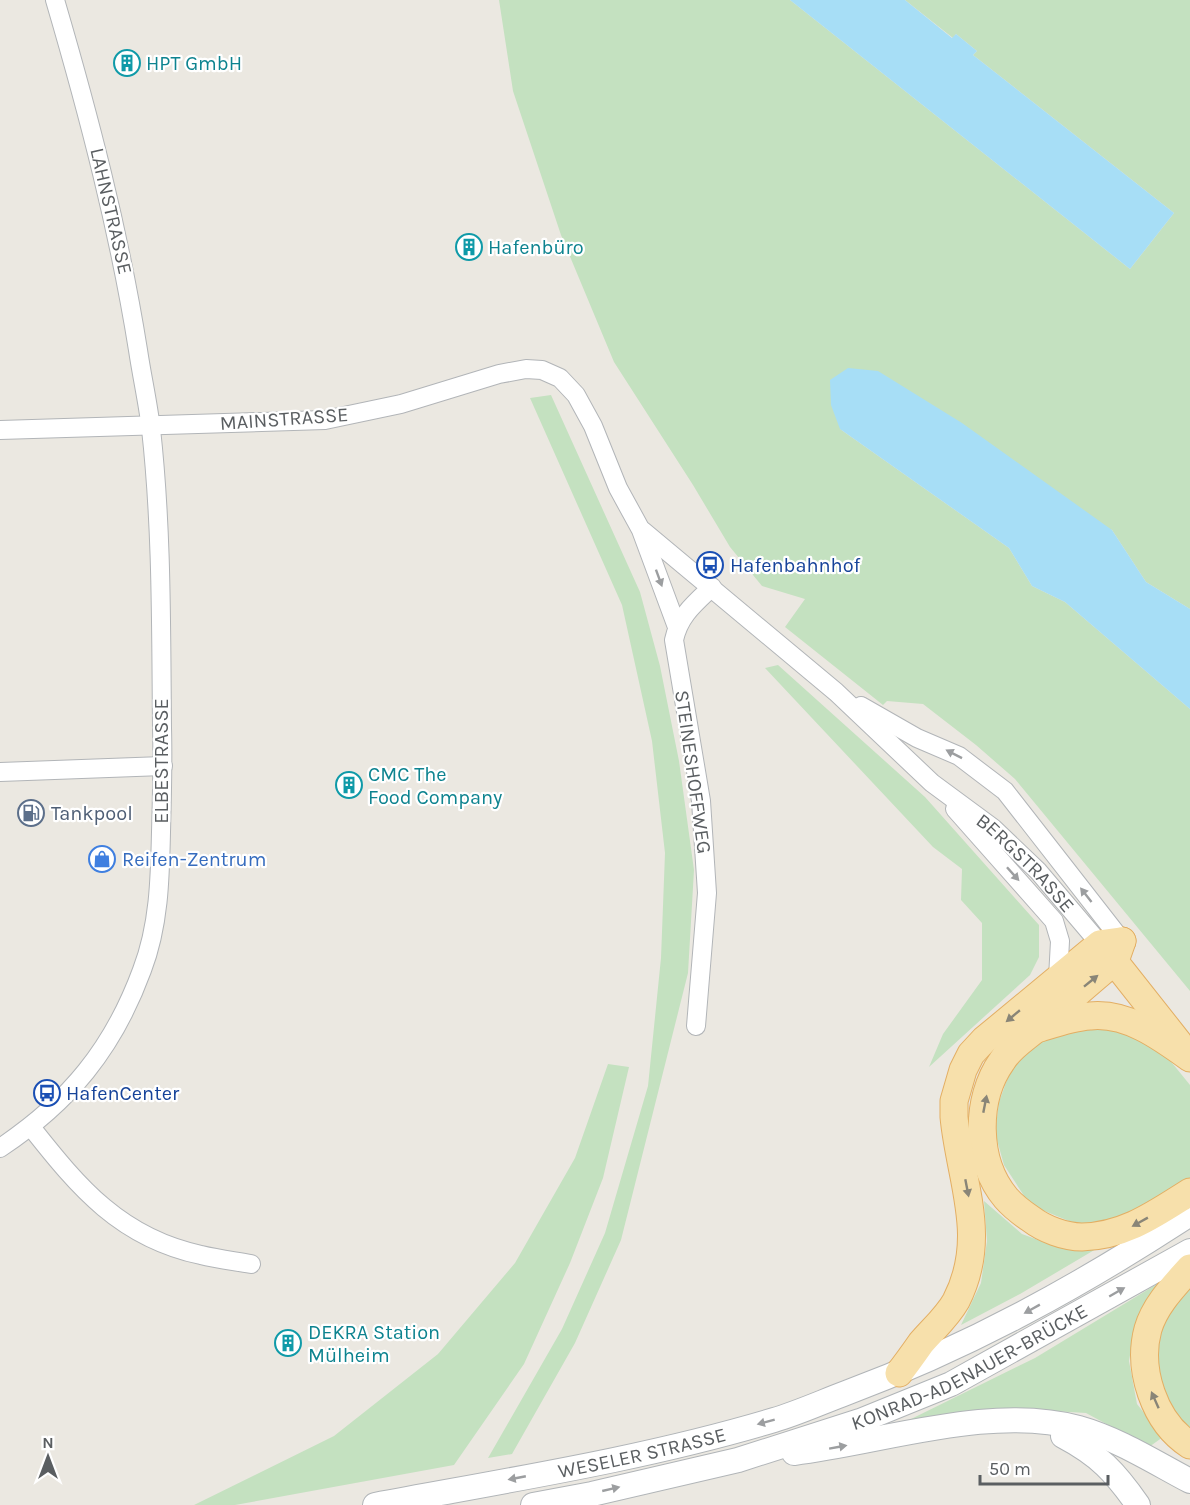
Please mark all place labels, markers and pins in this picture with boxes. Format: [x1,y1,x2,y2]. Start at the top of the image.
building icon: HPT GmbH [112,48,142,78]
place label: HPT GmbH [146,52,242,75]
building icon: Hafenbüro [454,232,484,262]
place label: Hafenbüro [488,236,584,259]
bus stop icon: Hafenbahnhof [695,550,725,580]
place label: Hafenbahnhof [730,554,861,577]
place label: CMC The Food Company [368,763,502,809]
building icon: CMC The Food Company [334,770,364,800]
fuel station icon: Tankpool [16,798,46,828]
place label: Tankpool [51,802,133,825]
shop icon: Reifen-Zentrum [87,844,117,874]
place label: Reifen-Zentrum [122,848,266,871]
bus stop icon: HafenCenter [32,1078,62,1108]
place label: HafenCenter [66,1082,180,1105]
place label: DEKRA Station Mülheim [308,1321,440,1367]
building icon: DEKRA Station Mülheim [273,1328,303,1358]

